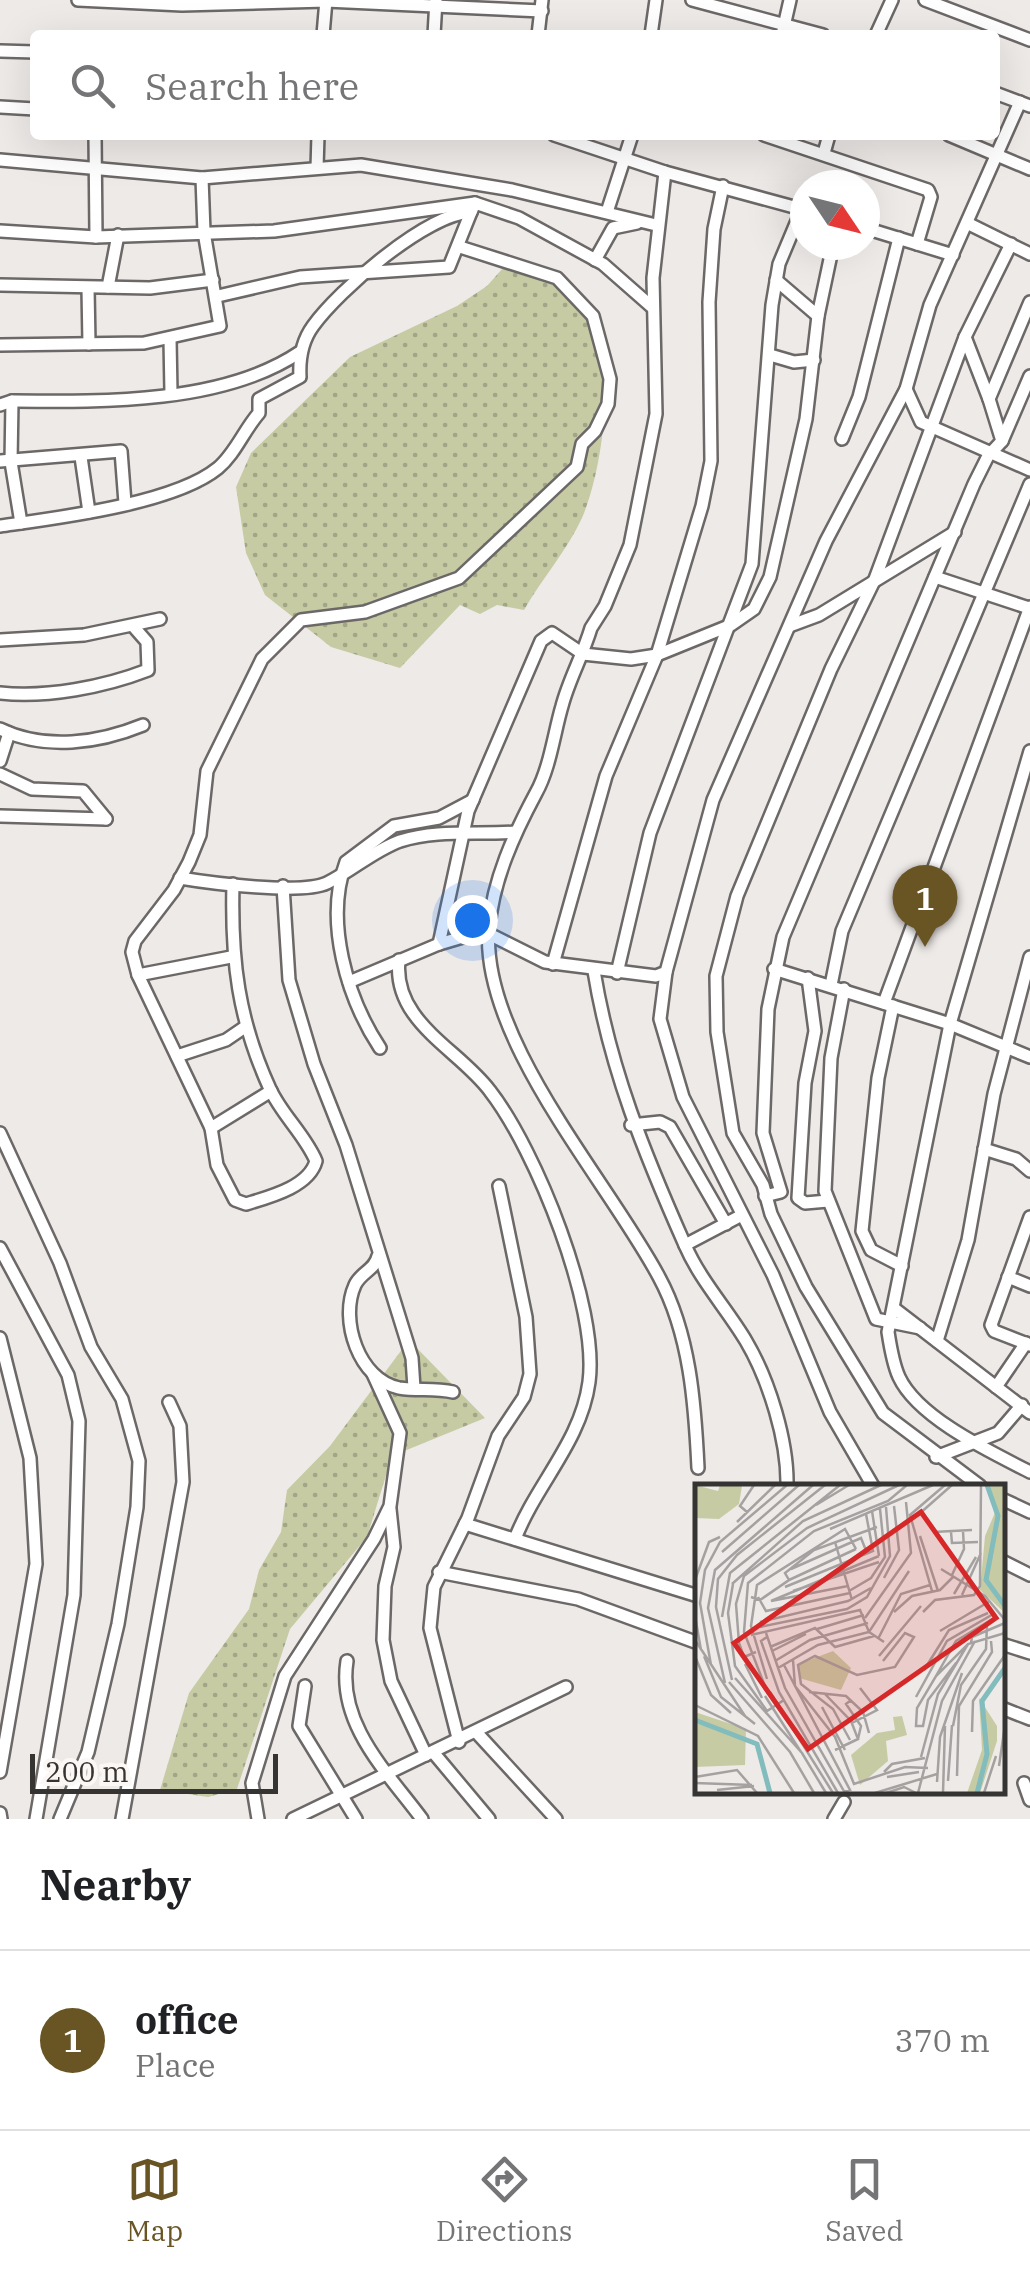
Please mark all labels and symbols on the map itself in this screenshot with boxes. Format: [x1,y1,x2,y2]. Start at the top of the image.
north arrow [790,170,880,260]
pin: 1 [892,864,958,947]
your location [447,895,498,946]
inset map [695,1484,1005,1794]
scale bar [30,1749,278,1794]

